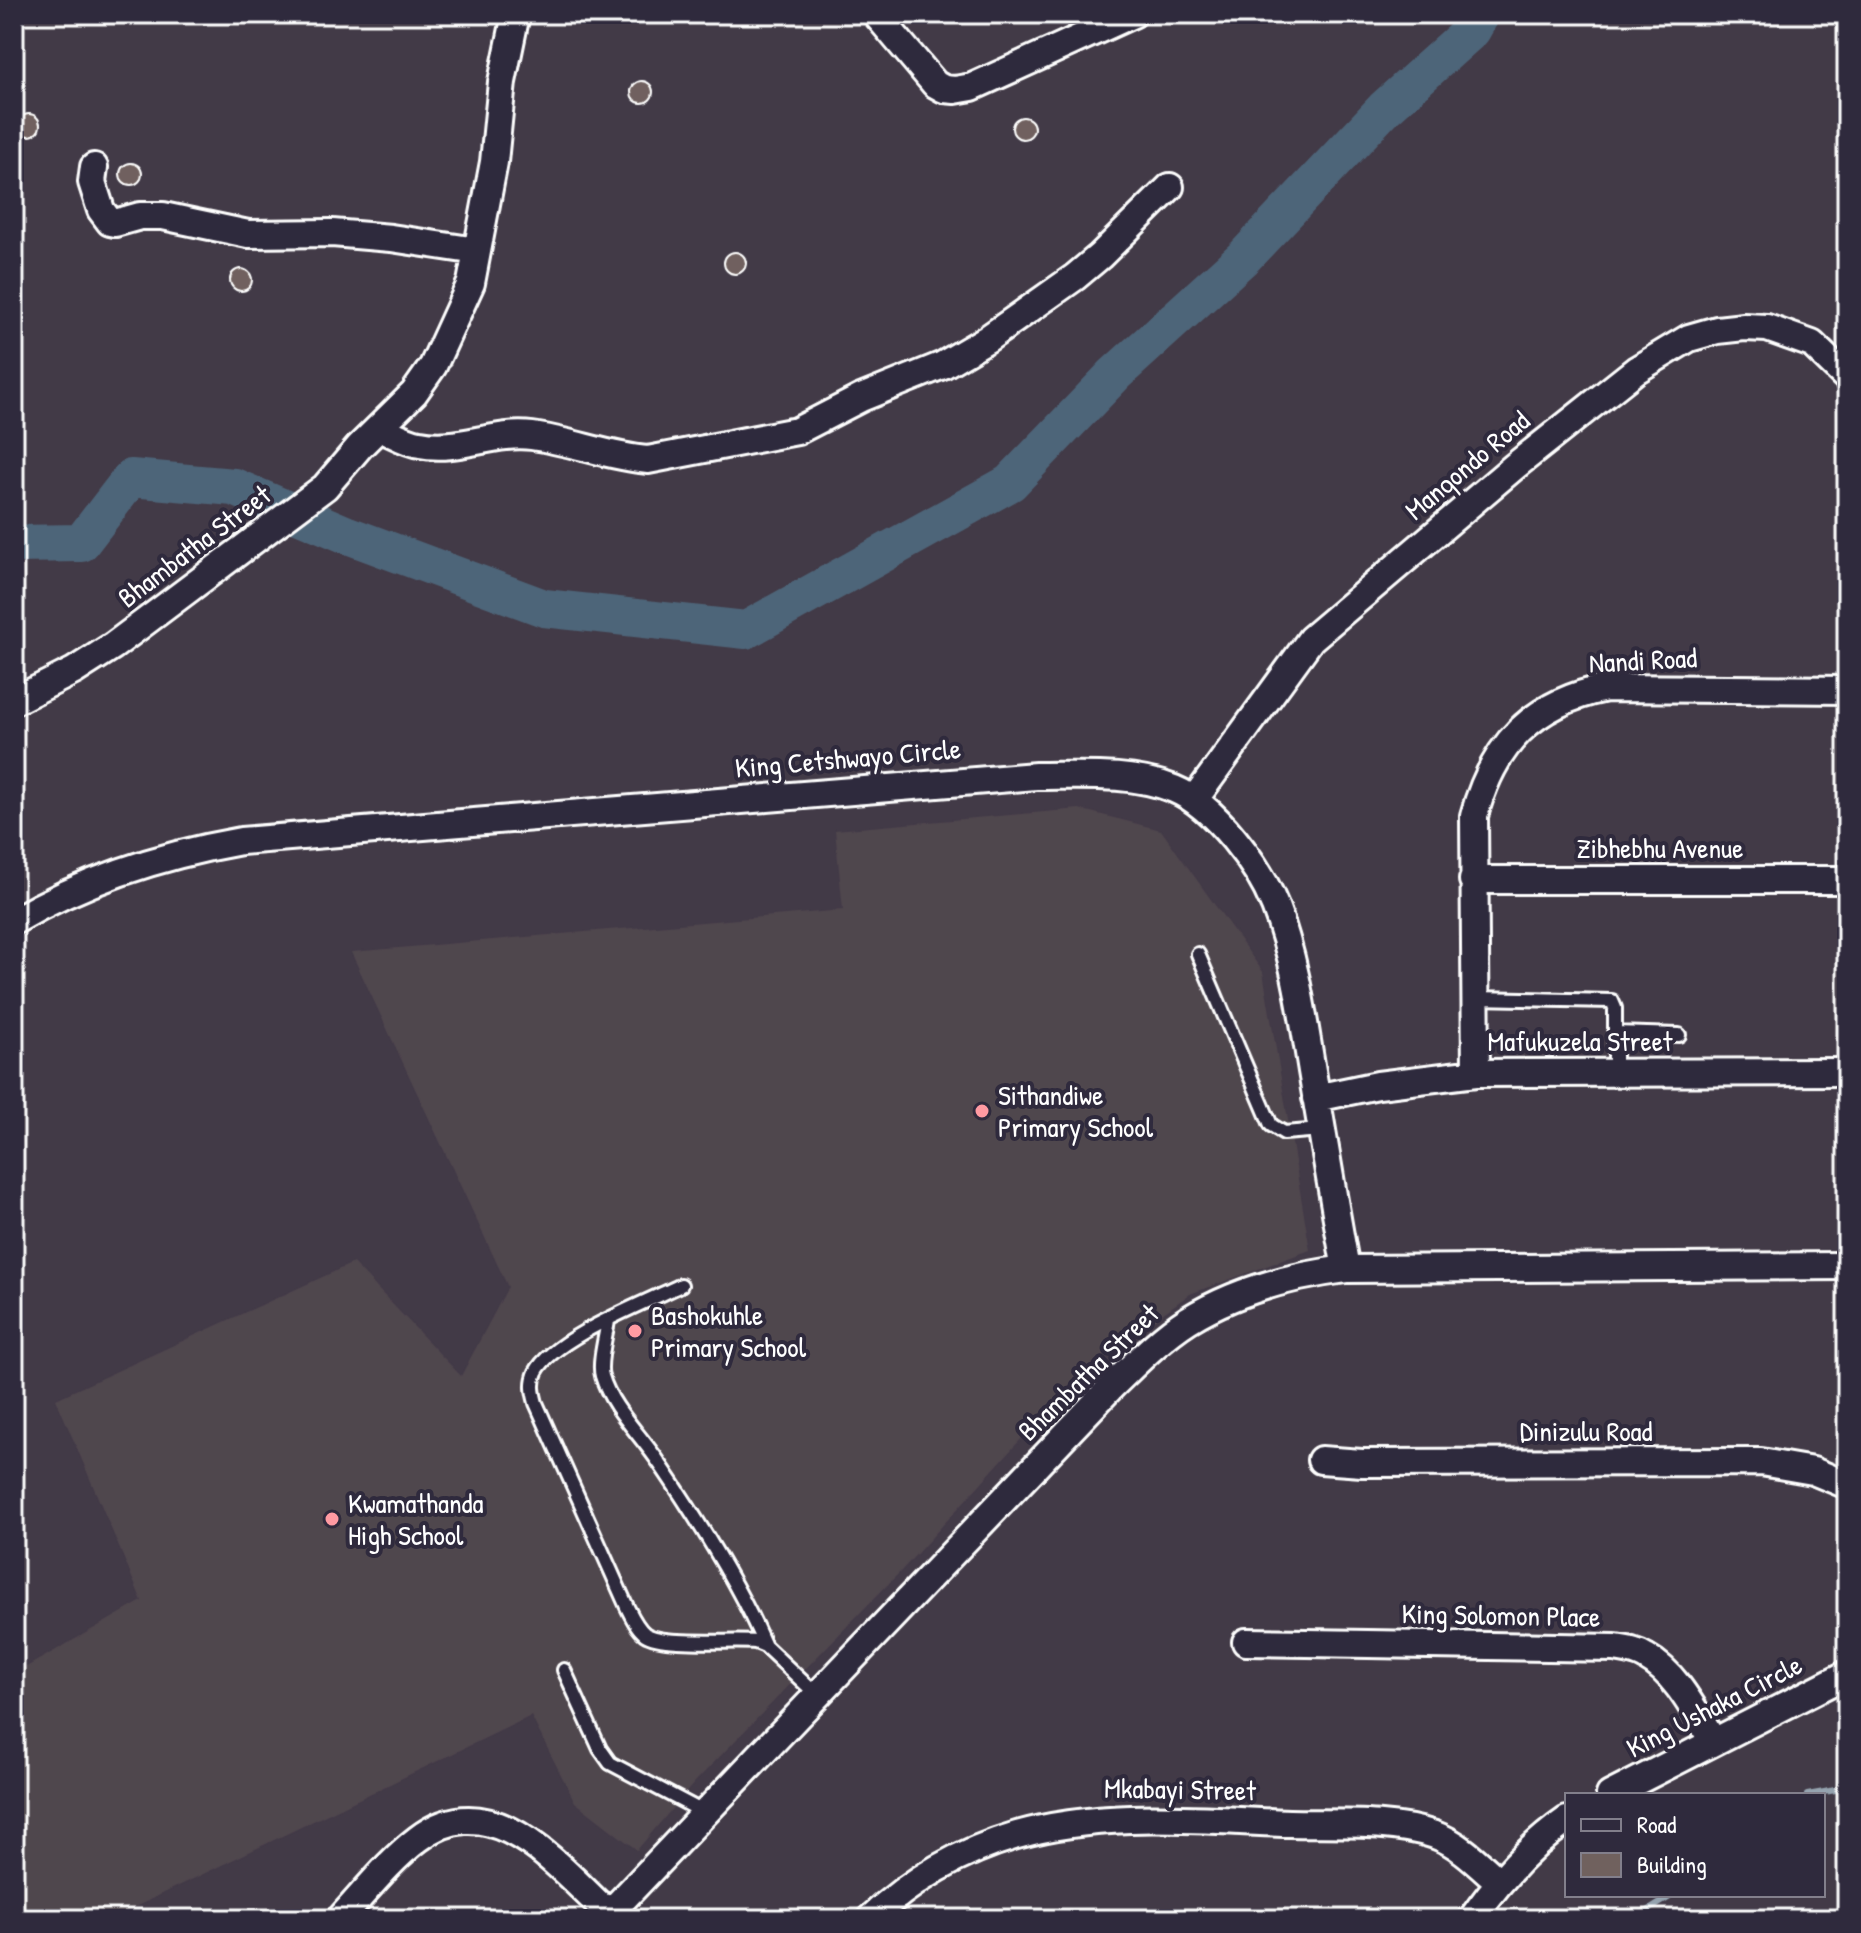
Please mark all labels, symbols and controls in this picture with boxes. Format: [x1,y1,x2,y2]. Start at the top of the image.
street label: Manqondo Road [1397,402,1537,528]
street label: Bhambatha Street [110,476,279,616]
street label: Nandi Road [1588,638,1698,682]
street label: King Cetshwayo Circle [734,729,962,787]
street label: Zibhebhu Avenue [1577,829,1743,867]
street label: Mafukuzela Street [1488,1022,1673,1060]
place label: Sithandiwe Primary School [998,1076,1154,1146]
marker: Sithandiwe Primary School [973,1102,991,1120]
street label: Bhambatha Street [1009,1295,1167,1449]
place label: Bashokuhle Primary School [651,1296,807,1366]
marker: Bashokuhle Primary School [626,1322,644,1340]
street label: Dinizulu Road [1520,1412,1652,1450]
place label: Kwamathanda High School [348,1484,484,1554]
marker: Kwamathanda High School [323,1510,341,1528]
street label: King Solomon Place [1401,1594,1601,1636]
street label: King Ushaka Circle [1620,1645,1808,1767]
street label: Mkabayi Street [1104,1769,1256,1809]
legend [1565,1793,1825,1897]
text: Road [1637,1808,1676,1840]
text: Building [1637,1848,1707,1880]

